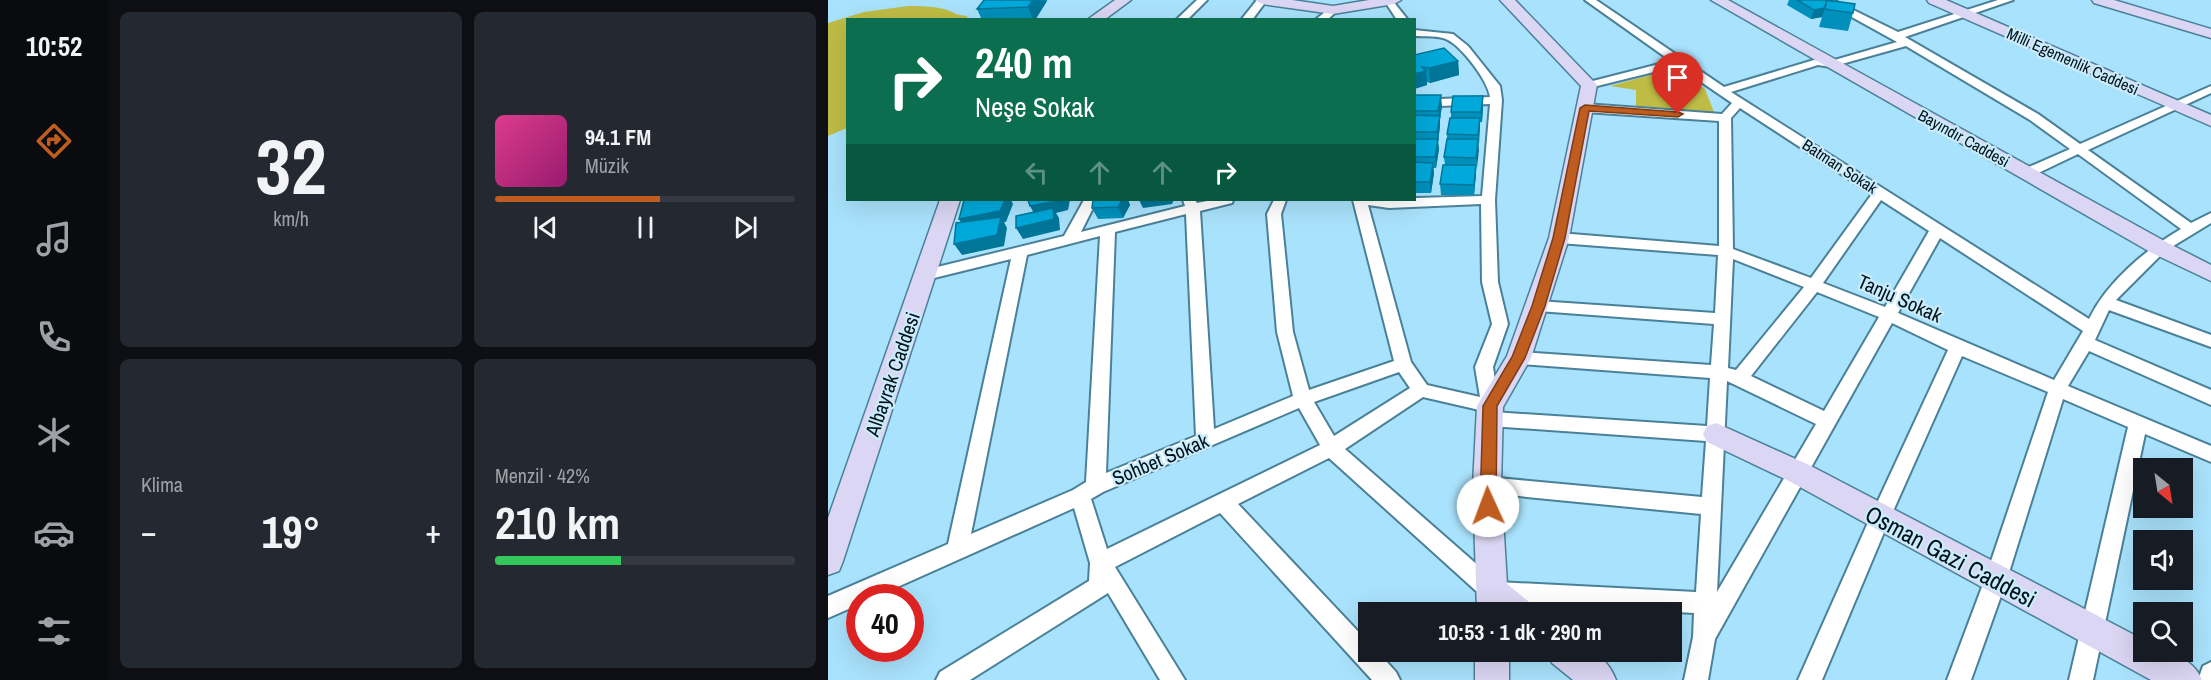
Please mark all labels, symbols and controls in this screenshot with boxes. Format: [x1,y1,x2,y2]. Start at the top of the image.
street label: Milli Egemenlik Caddesi [2004,22,2142,100]
text: 10:52 [26,28,82,64]
text: 240 m [975,35,1073,91]
icon: right [876,42,954,120]
pin [1652,52,1703,114]
icon: arrive [1661,61,1694,94]
text: Neşe Sokak [975,89,1094,125]
street label: Bayındır Caddesi [1914,104,2014,172]
text: 32 [255,113,327,218]
icon: directions [33,120,75,162]
text: 94.1 FM [585,122,651,152]
street label: Batman Sokak [1798,134,1882,199]
text: Müzik [585,152,629,179]
icon: left [1020,156,1053,189]
icon: ahead [1083,156,1116,189]
icon: ahead [1146,156,1179,189]
icon: right [1209,156,1242,189]
text: km/h [273,205,309,232]
icon: previous [529,211,562,244]
icon: pause [629,211,662,244]
icon: next [729,211,762,244]
icon: music [33,218,75,260]
street label: Tanju Sokak [1854,267,1947,329]
street label: Albayrak Caddesi [858,308,926,441]
icon: phone [33,316,75,358]
icon: climate [33,414,75,456]
street label: Sohbet Sokak [1108,426,1213,491]
north arrow [2133,458,2193,518]
map controls [2133,458,2193,662]
text: Menzil · 42% [495,462,590,489]
text: Klima [141,471,183,498]
position arrow [1456,474,1520,538]
text: 210 km [495,492,620,553]
street label: Osman Gazi Caddesi [1860,497,2042,615]
text: 19° [261,501,321,562]
text: − [141,509,157,553]
text: + [425,509,441,553]
icon: car [33,512,75,554]
button: sound [2133,530,2193,590]
speed limit sign: 40 [846,584,924,662]
button: search [2133,602,2193,662]
icon: filters [33,610,75,652]
text: 10:53 · 1 dk · 290 m [1438,617,1602,647]

